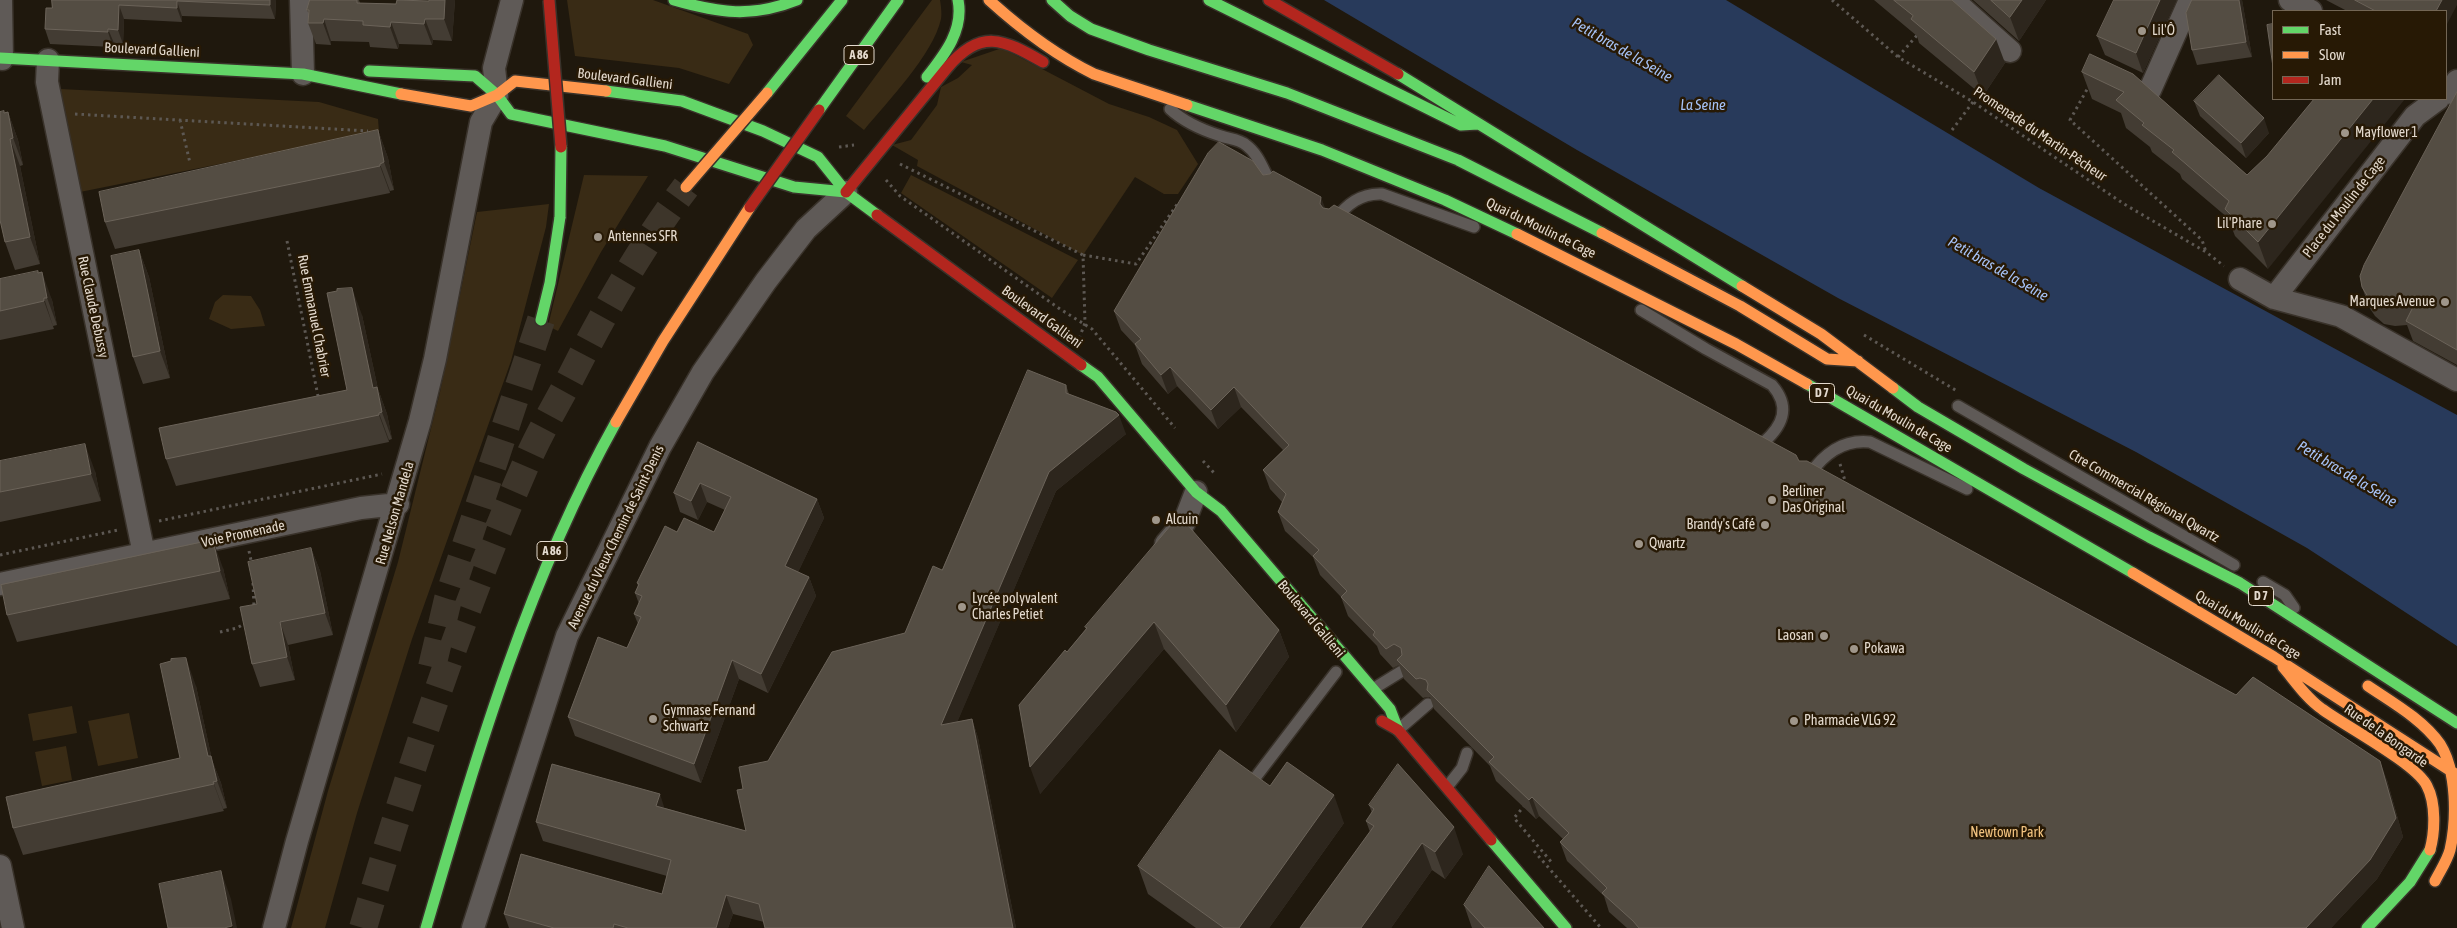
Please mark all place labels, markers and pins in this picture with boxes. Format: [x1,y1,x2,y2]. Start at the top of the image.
place label: Lil'Ô [2152,23,2175,39]
marker: Lil'Ô [2136,25,2148,37]
place label: Mayflower 1 [2355,125,2418,141]
marker: Mayflower 1 [2339,127,2351,139]
place label: Lil'Phare [2217,216,2262,232]
marker: Lil'Phare [2266,218,2278,230]
place label: Antennes SFR [608,229,677,245]
marker: Antennes SFR [592,231,604,243]
place label: Marques Avenue [2350,294,2435,310]
marker: Marques Avenue [2439,296,2451,308]
place label: Berliner Das Original [1782,484,1845,516]
marker: Berliner Das Original [1766,494,1778,506]
place label: Alcuin [1166,512,1198,528]
marker: Alcuin [1150,514,1162,526]
place label: Brandy's Café [1687,517,1755,533]
marker: Brandy's Café [1759,519,1771,531]
place label: Qwartz [1649,536,1685,552]
marker: Qwartz [1633,538,1645,550]
place label: Lycée polyvalent Charles Petiet [972,591,1058,624]
marker: Lycée polyvalent Charles Petiet [956,601,968,613]
place label: Laosan [1777,628,1814,644]
marker: Laosan [1818,630,1830,642]
place label: Pokawa [1864,641,1905,657]
marker: Pokawa [1848,643,1860,655]
place label: Gymnase Fernand Schwartz [663,703,755,736]
marker: Gymnase Fernand Schwartz [647,713,659,725]
place label: Pharmacie VLG 92 [1804,713,1896,729]
marker: Pharmacie VLG 92 [1788,715,1800,727]

